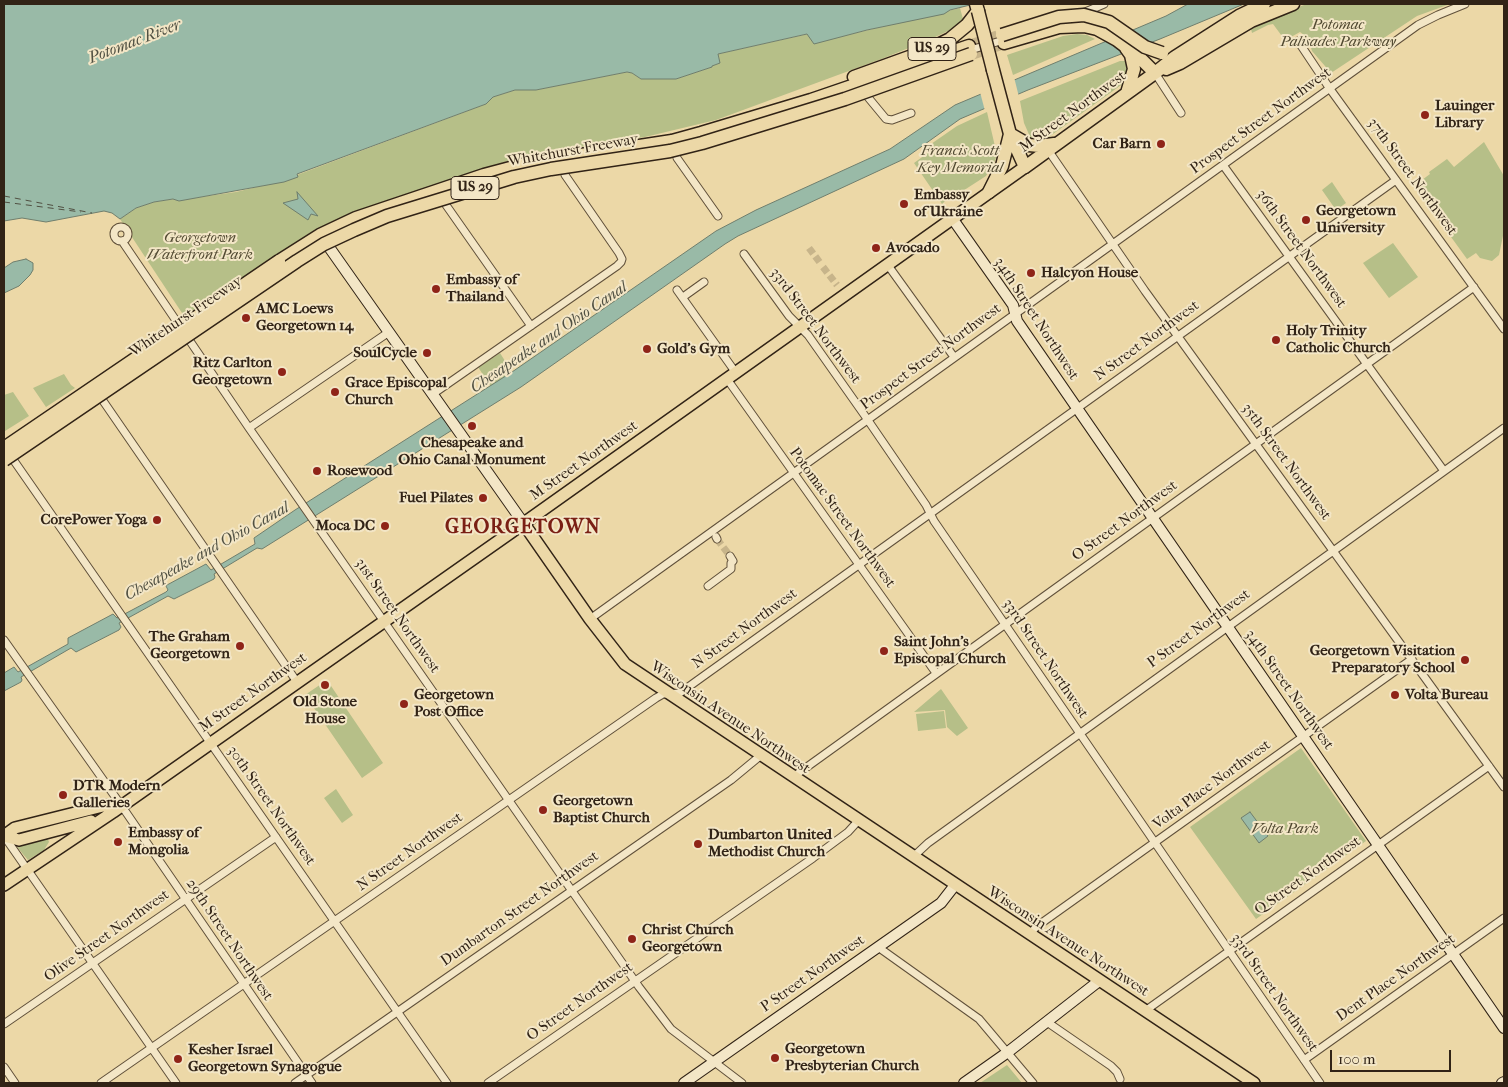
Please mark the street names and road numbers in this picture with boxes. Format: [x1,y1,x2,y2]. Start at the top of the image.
road number: US 29 [908,38,956,61]
street label: Prospect Street Northwest [1187,64,1335,178]
street label: M Street Northwest [1016,67,1130,157]
street label: 37th Street Northwest [1363,115,1461,239]
street label: Whitehurst Freeway [506,131,640,171]
road number: US 29 [451,177,499,200]
street label: 36th Street Northwest [1252,186,1350,312]
street label: 34th Street Northwest [990,254,1082,384]
street label: 33rd Street Northwest [766,265,864,387]
street label: Whitehurst Freeway [126,273,246,361]
street label: N Street Northwest [1091,297,1203,385]
street label: Prospect Street Northwest [857,300,1005,414]
street label: 35th Street Northwest [1238,400,1334,524]
street label: M Street Northwest [527,417,641,505]
street label: Potomac Street Northwest [785,444,899,592]
street label: O Street Northwest [1069,477,1181,565]
street label: 31st Street Northwest [351,555,443,677]
street label: N Street Northwest [689,585,801,673]
street label: P Street Northwest [1144,586,1254,672]
street label: 33rd Street Northwest [998,596,1092,722]
street label: 34th Street Northwest [1241,626,1337,754]
street label: M Street Northwest [196,649,310,737]
street label: Wisconsin Avenue Northwest [647,658,813,778]
street label: Volta Place Northwest [1150,736,1274,834]
street label: 30th Street Northwest [223,743,319,869]
street label: N Street Northwest [354,809,466,895]
street label: Q Street Northwest [1252,833,1364,919]
street label: Dumbarton Street Northwest [437,847,603,971]
street label: 29th Street Northwest [182,876,276,1004]
street label: Wisconsin Avenue Northwest [984,883,1152,1001]
street label: Olive Street Northwest [41,886,173,986]
street label: 33rd Street Northwest [1226,930,1322,1056]
street label: Dent Place Northwest [1333,930,1459,1026]
street label: P Street Northwest [758,931,868,1017]
street label: O Street Northwest [523,959,637,1045]

